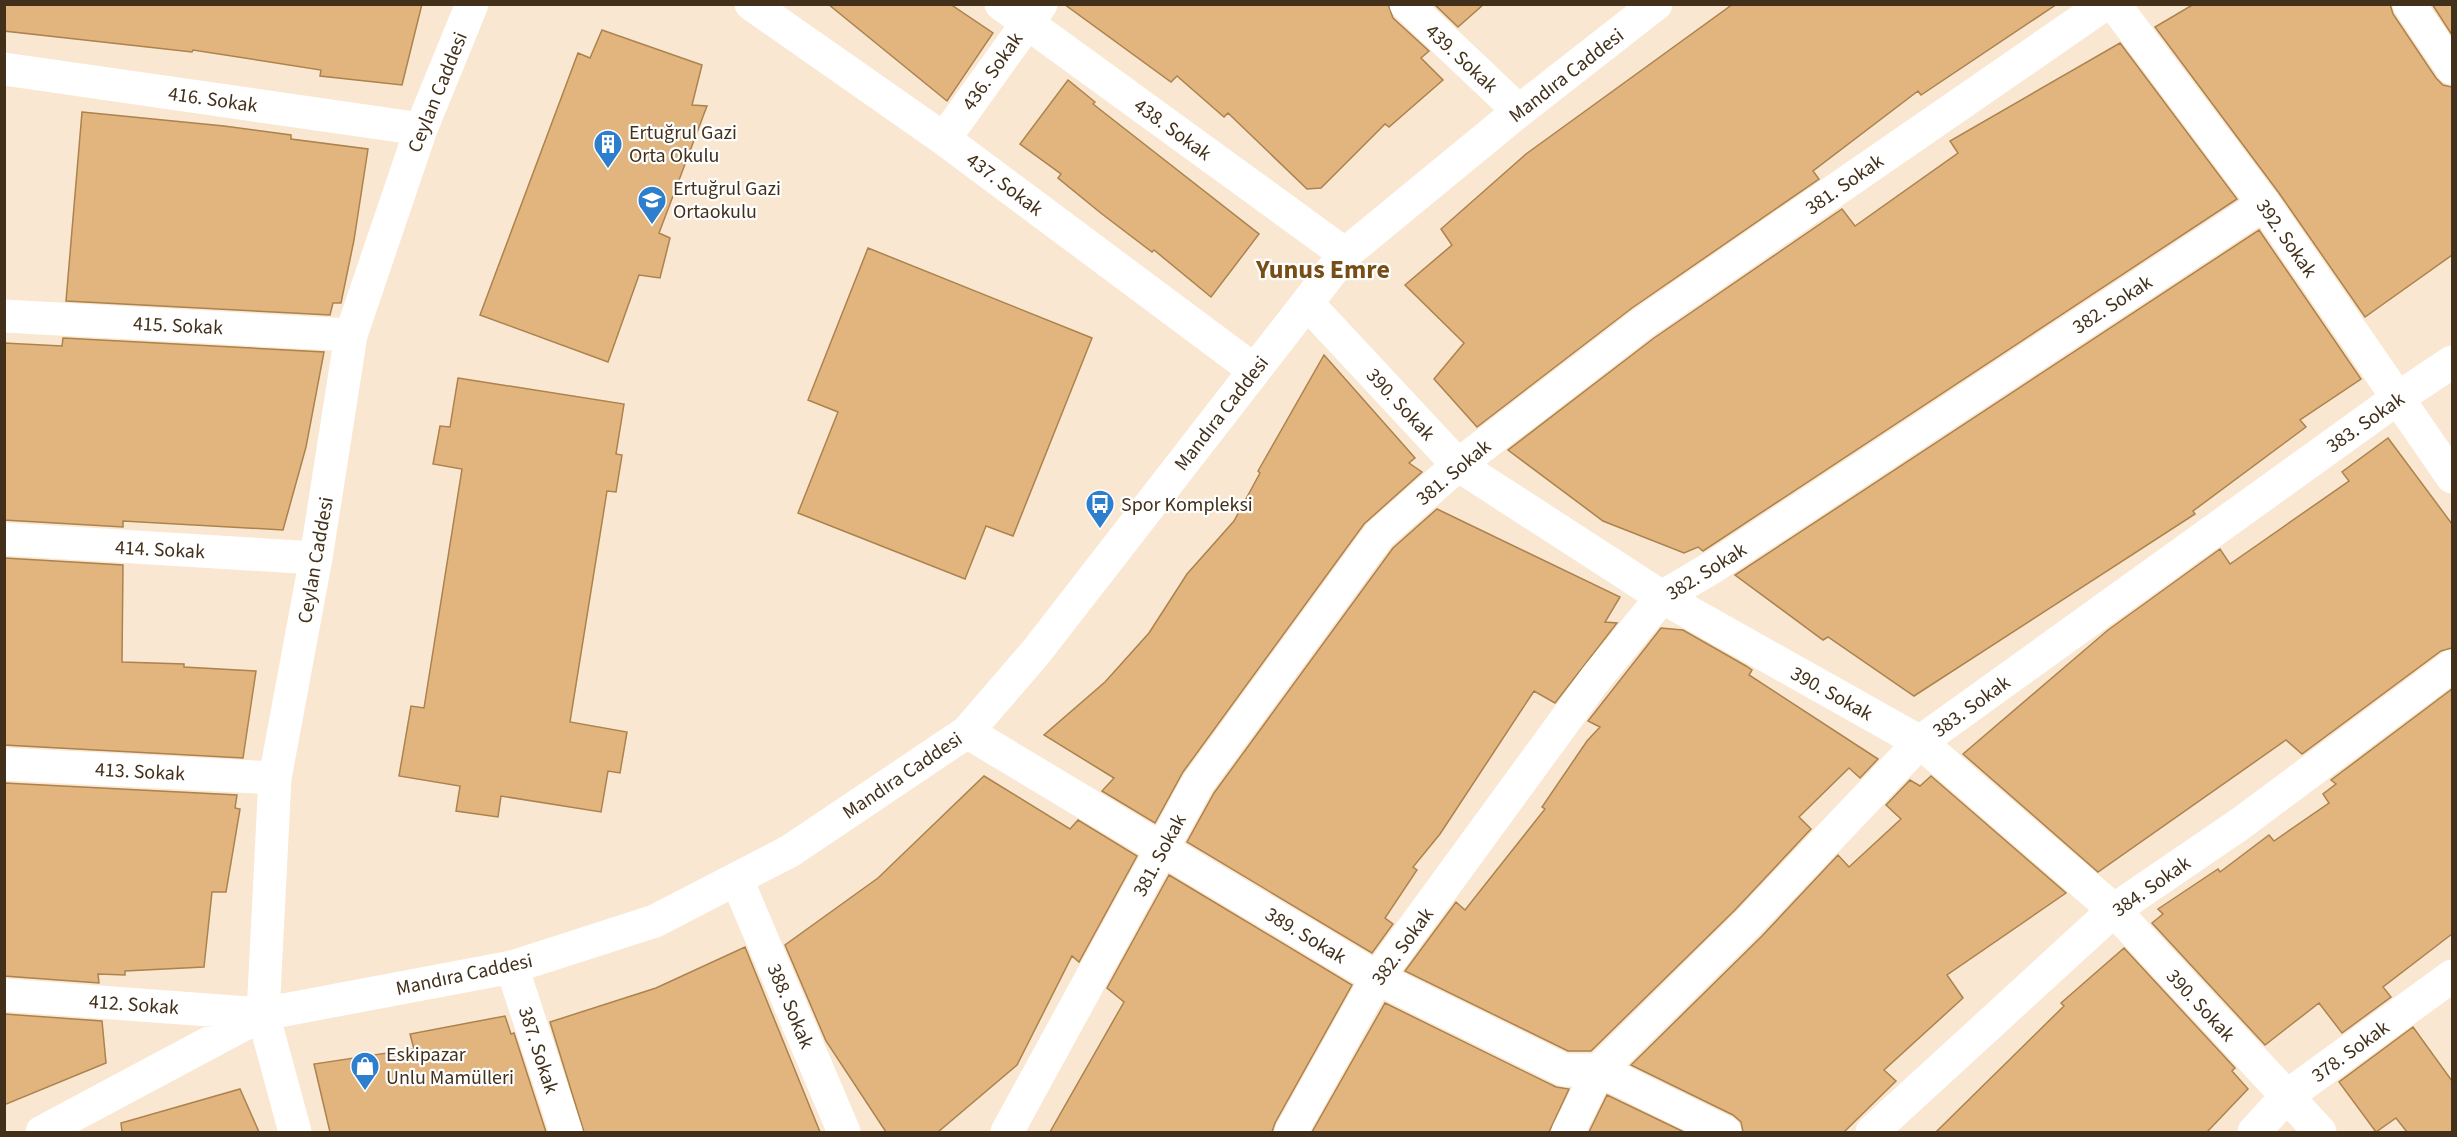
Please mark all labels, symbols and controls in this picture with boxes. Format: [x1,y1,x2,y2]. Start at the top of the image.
street label: 439. Sokak [1419,18,1504,100]
street label: Mandıra Caddesi [1503,22,1630,130]
street label: 436. Sokak [956,27,1030,116]
street label: Ceylan Caddesi [401,28,475,157]
street label: 416. Sokak [166,80,259,120]
street label: 438. Sokak [1128,92,1217,168]
place label: Ertuğrul Gazi Orta Okulu [629,119,737,170]
building icon: Ertuğrul Gazi Orta Okulu [592,128,624,170]
street label: 437. Sokak [960,147,1049,223]
street label: 381. Sokak [1800,147,1890,222]
place label: Ertuğrul Gazi Ortaokulu [673,175,781,226]
school or university icon: Ertuğrul Gazi Ortaokulu [636,184,668,226]
street label: 392. Sokak [2249,194,2324,284]
district label: Yunus Emre [1255,251,1390,288]
street label: 382. Sokak [2067,269,2158,341]
street label: 415. Sokak [132,310,224,342]
street label: Mandıra Caddesi [1168,350,1276,477]
street label: 390. Sokak [1359,362,1441,447]
street label: 383. Sokak [2321,385,2411,460]
street label: 381. Sokak [1410,433,1497,512]
bus stop icon: Spor Kompleksi [1084,488,1116,530]
place label: Spor Kompleksi [1121,491,1253,519]
street label: Ceylan Caddesi [291,495,341,626]
street label: 414. Sokak [114,534,206,566]
street label: 382. Sokak [1661,536,1752,608]
street label: 390. Sokak [1785,660,1878,728]
street label: 383. Sokak [1927,669,2016,745]
street label: Mandıra Caddesi [837,725,968,826]
street label: 413. Sokak [94,756,186,788]
street label: 381. Sokak [1126,809,1193,902]
street label: 384. Sokak [2107,849,2197,924]
street label: 389. Sokak [1260,901,1351,971]
street label: 382. Sokak [1365,902,1441,991]
street label: Mandıra Caddesi [393,947,535,1003]
street label: 388. Sokak [760,959,821,1053]
street label: 390. Sokak [2159,963,2241,1048]
street label: 412. Sokak [88,988,180,1022]
street label: 387. Sokak [511,1003,565,1098]
street label: 378. Sokak [2306,1014,2395,1090]
place label: Eskipazar Unlu Mamülleri [386,1041,514,1092]
shop icon: Eskipazar Unlu Mamülleri [349,1050,381,1092]

